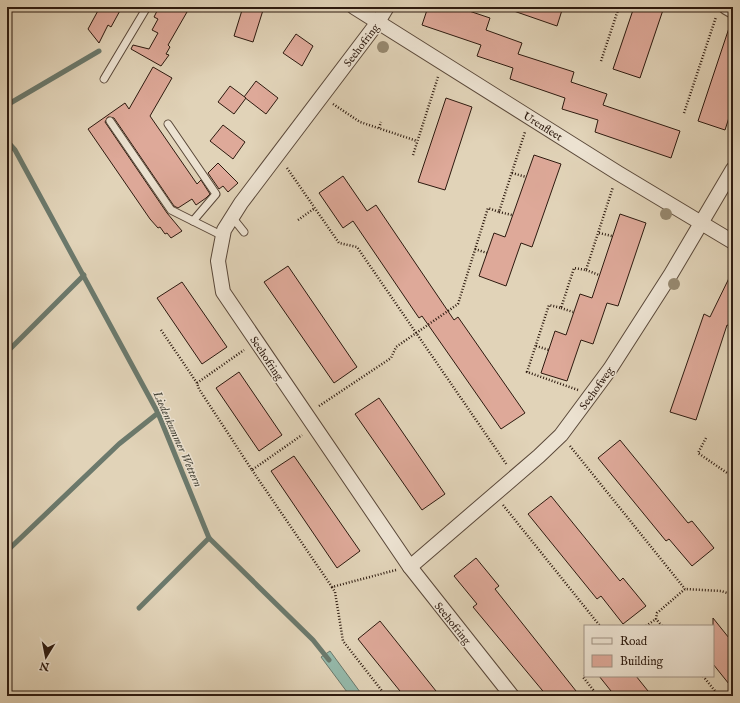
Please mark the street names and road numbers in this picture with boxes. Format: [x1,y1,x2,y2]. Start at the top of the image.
street label: Seehofring [341,21,383,70]
street label: Urenfleet [520,109,565,145]
street label: Seehofring [246,334,287,384]
street label: Seehofweg [577,364,618,413]
street label: Seehofring [431,600,474,648]

